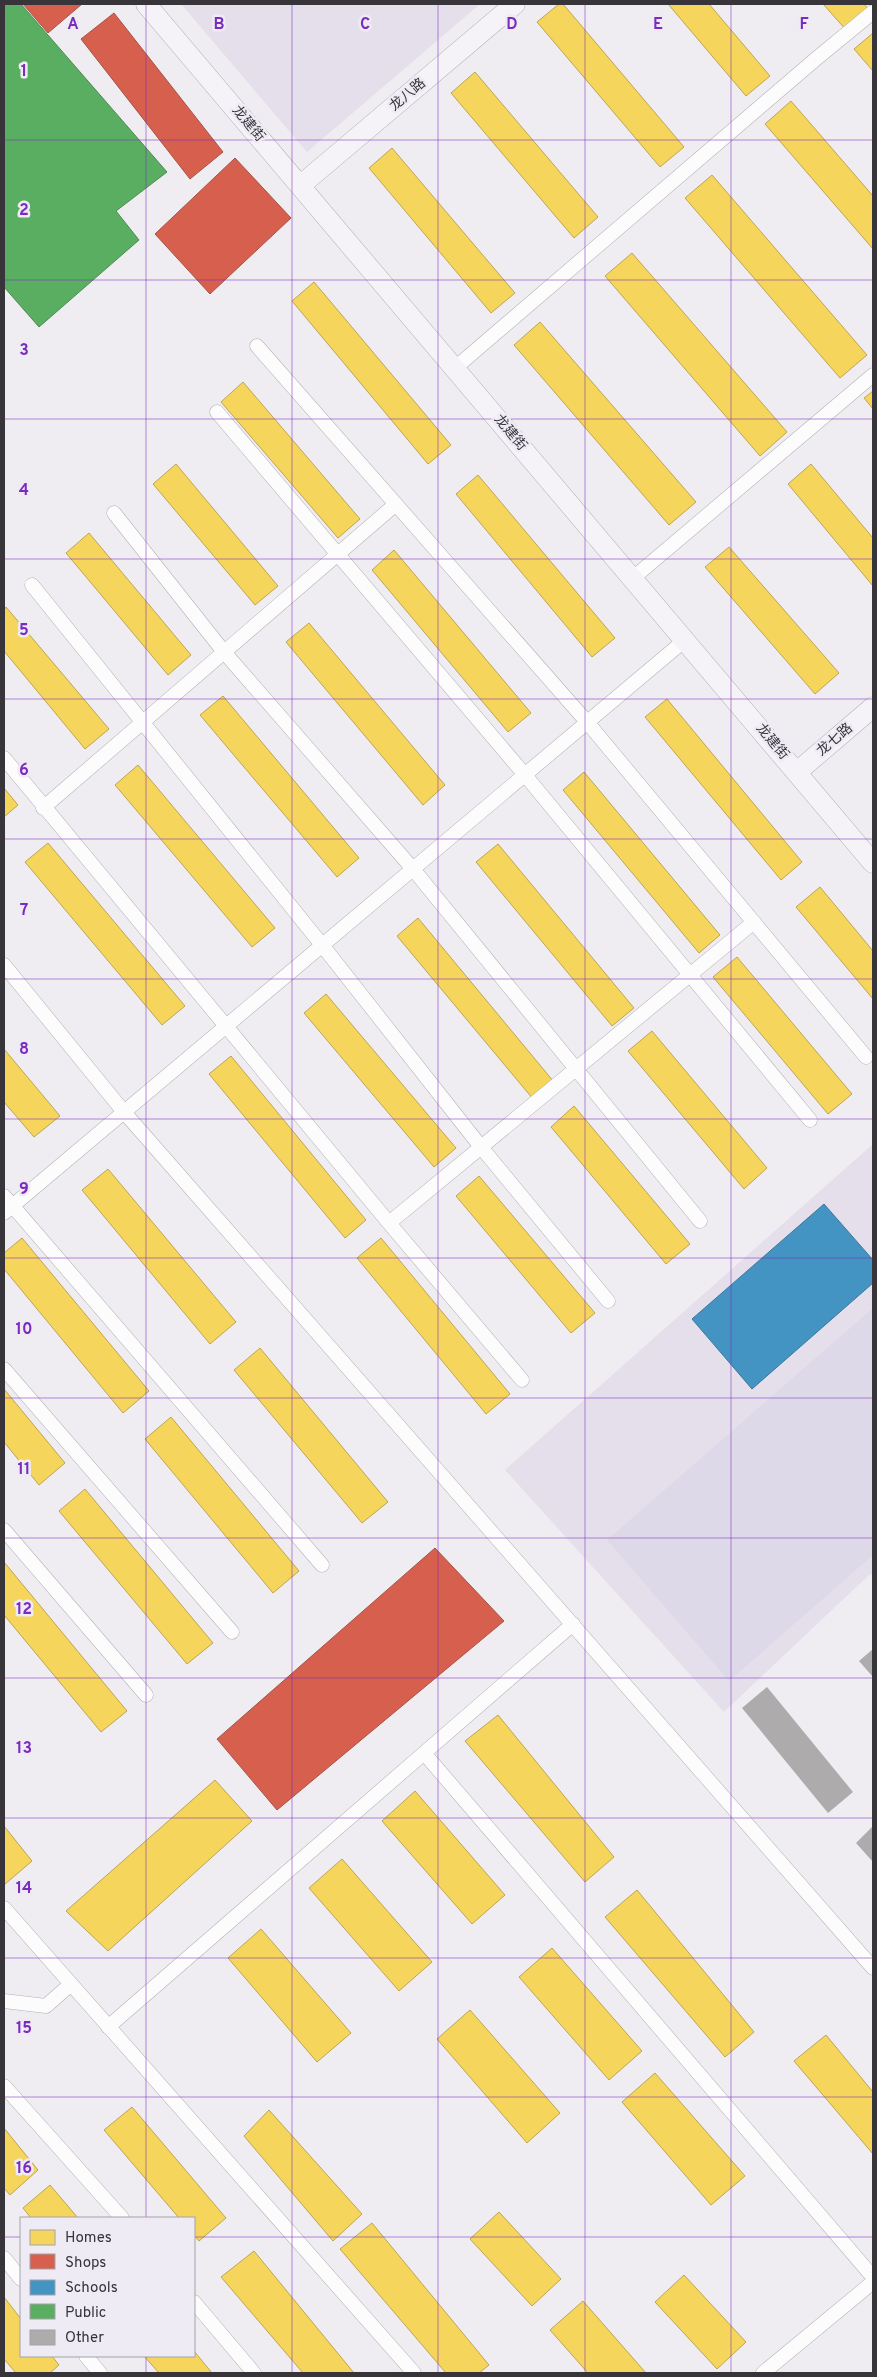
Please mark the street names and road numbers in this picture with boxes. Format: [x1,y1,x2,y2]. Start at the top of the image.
street label: 龙八路 [386,74,430,115]
street label: 龙建街 [228,102,269,146]
street label: 龙建街 [490,411,531,455]
street label: 龙七路 [813,719,857,760]
street label: 龙建街 [752,720,793,764]

